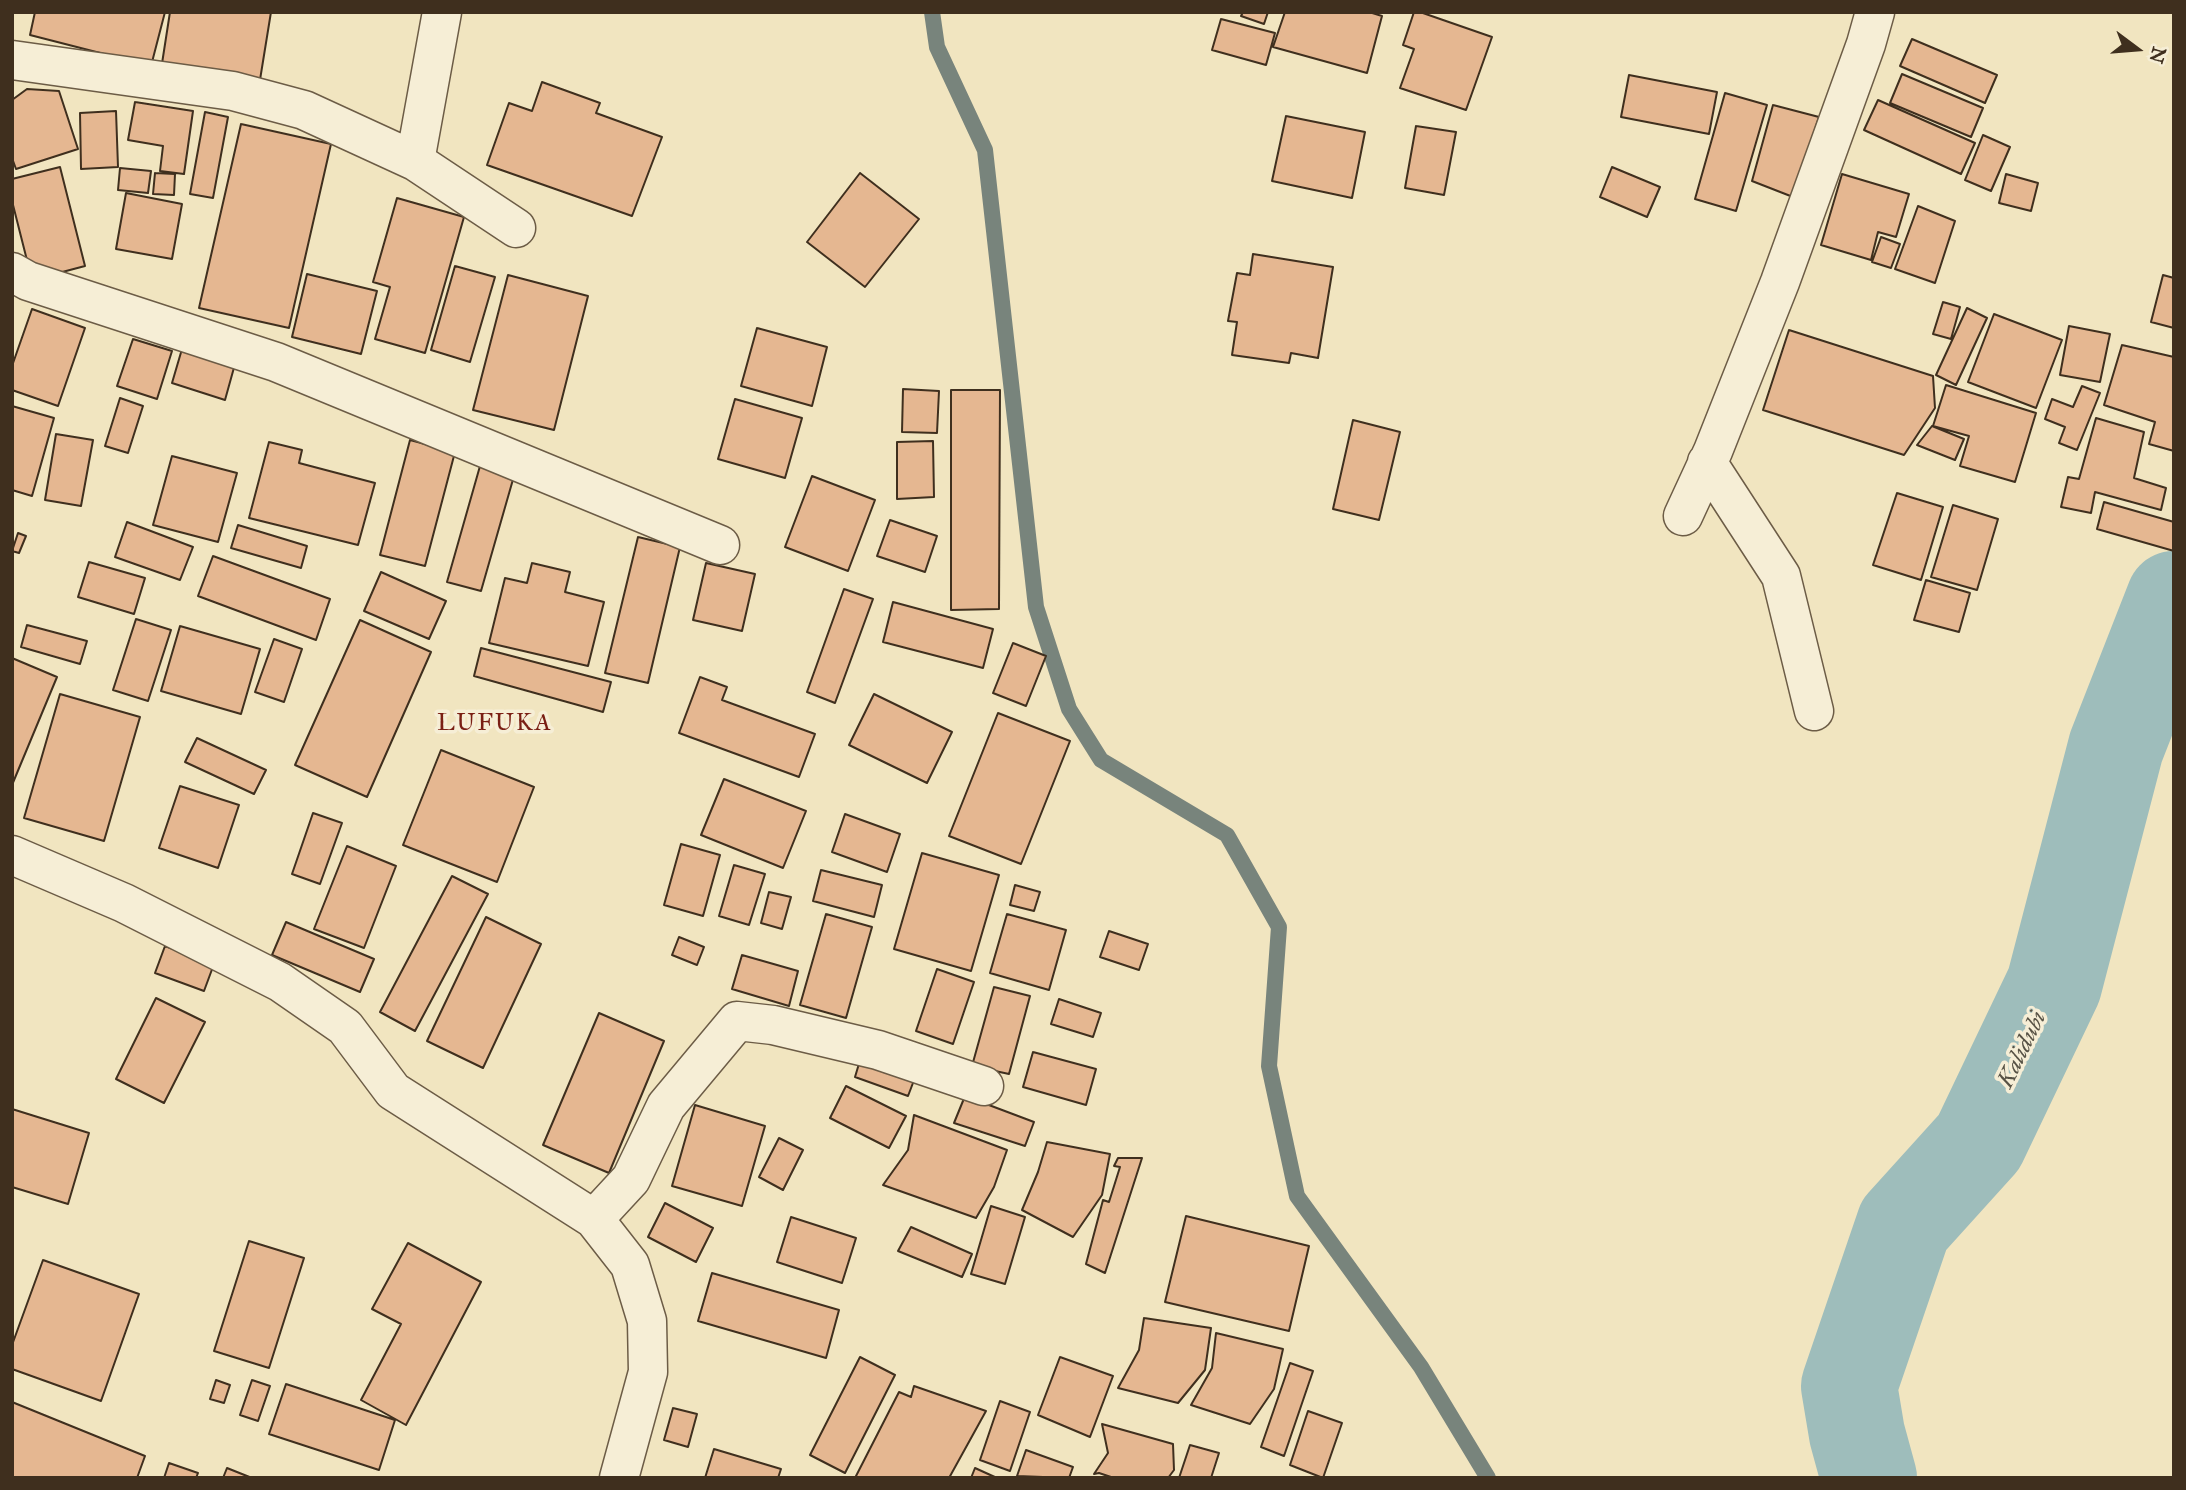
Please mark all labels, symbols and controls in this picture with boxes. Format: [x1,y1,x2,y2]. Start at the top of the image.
north arrow [2102,14,2172,84]
text: N [2144,44,2171,66]
district label: LUFUKA [438,710,552,738]
water label: Kalidubi [1993,1007,2053,1093]

